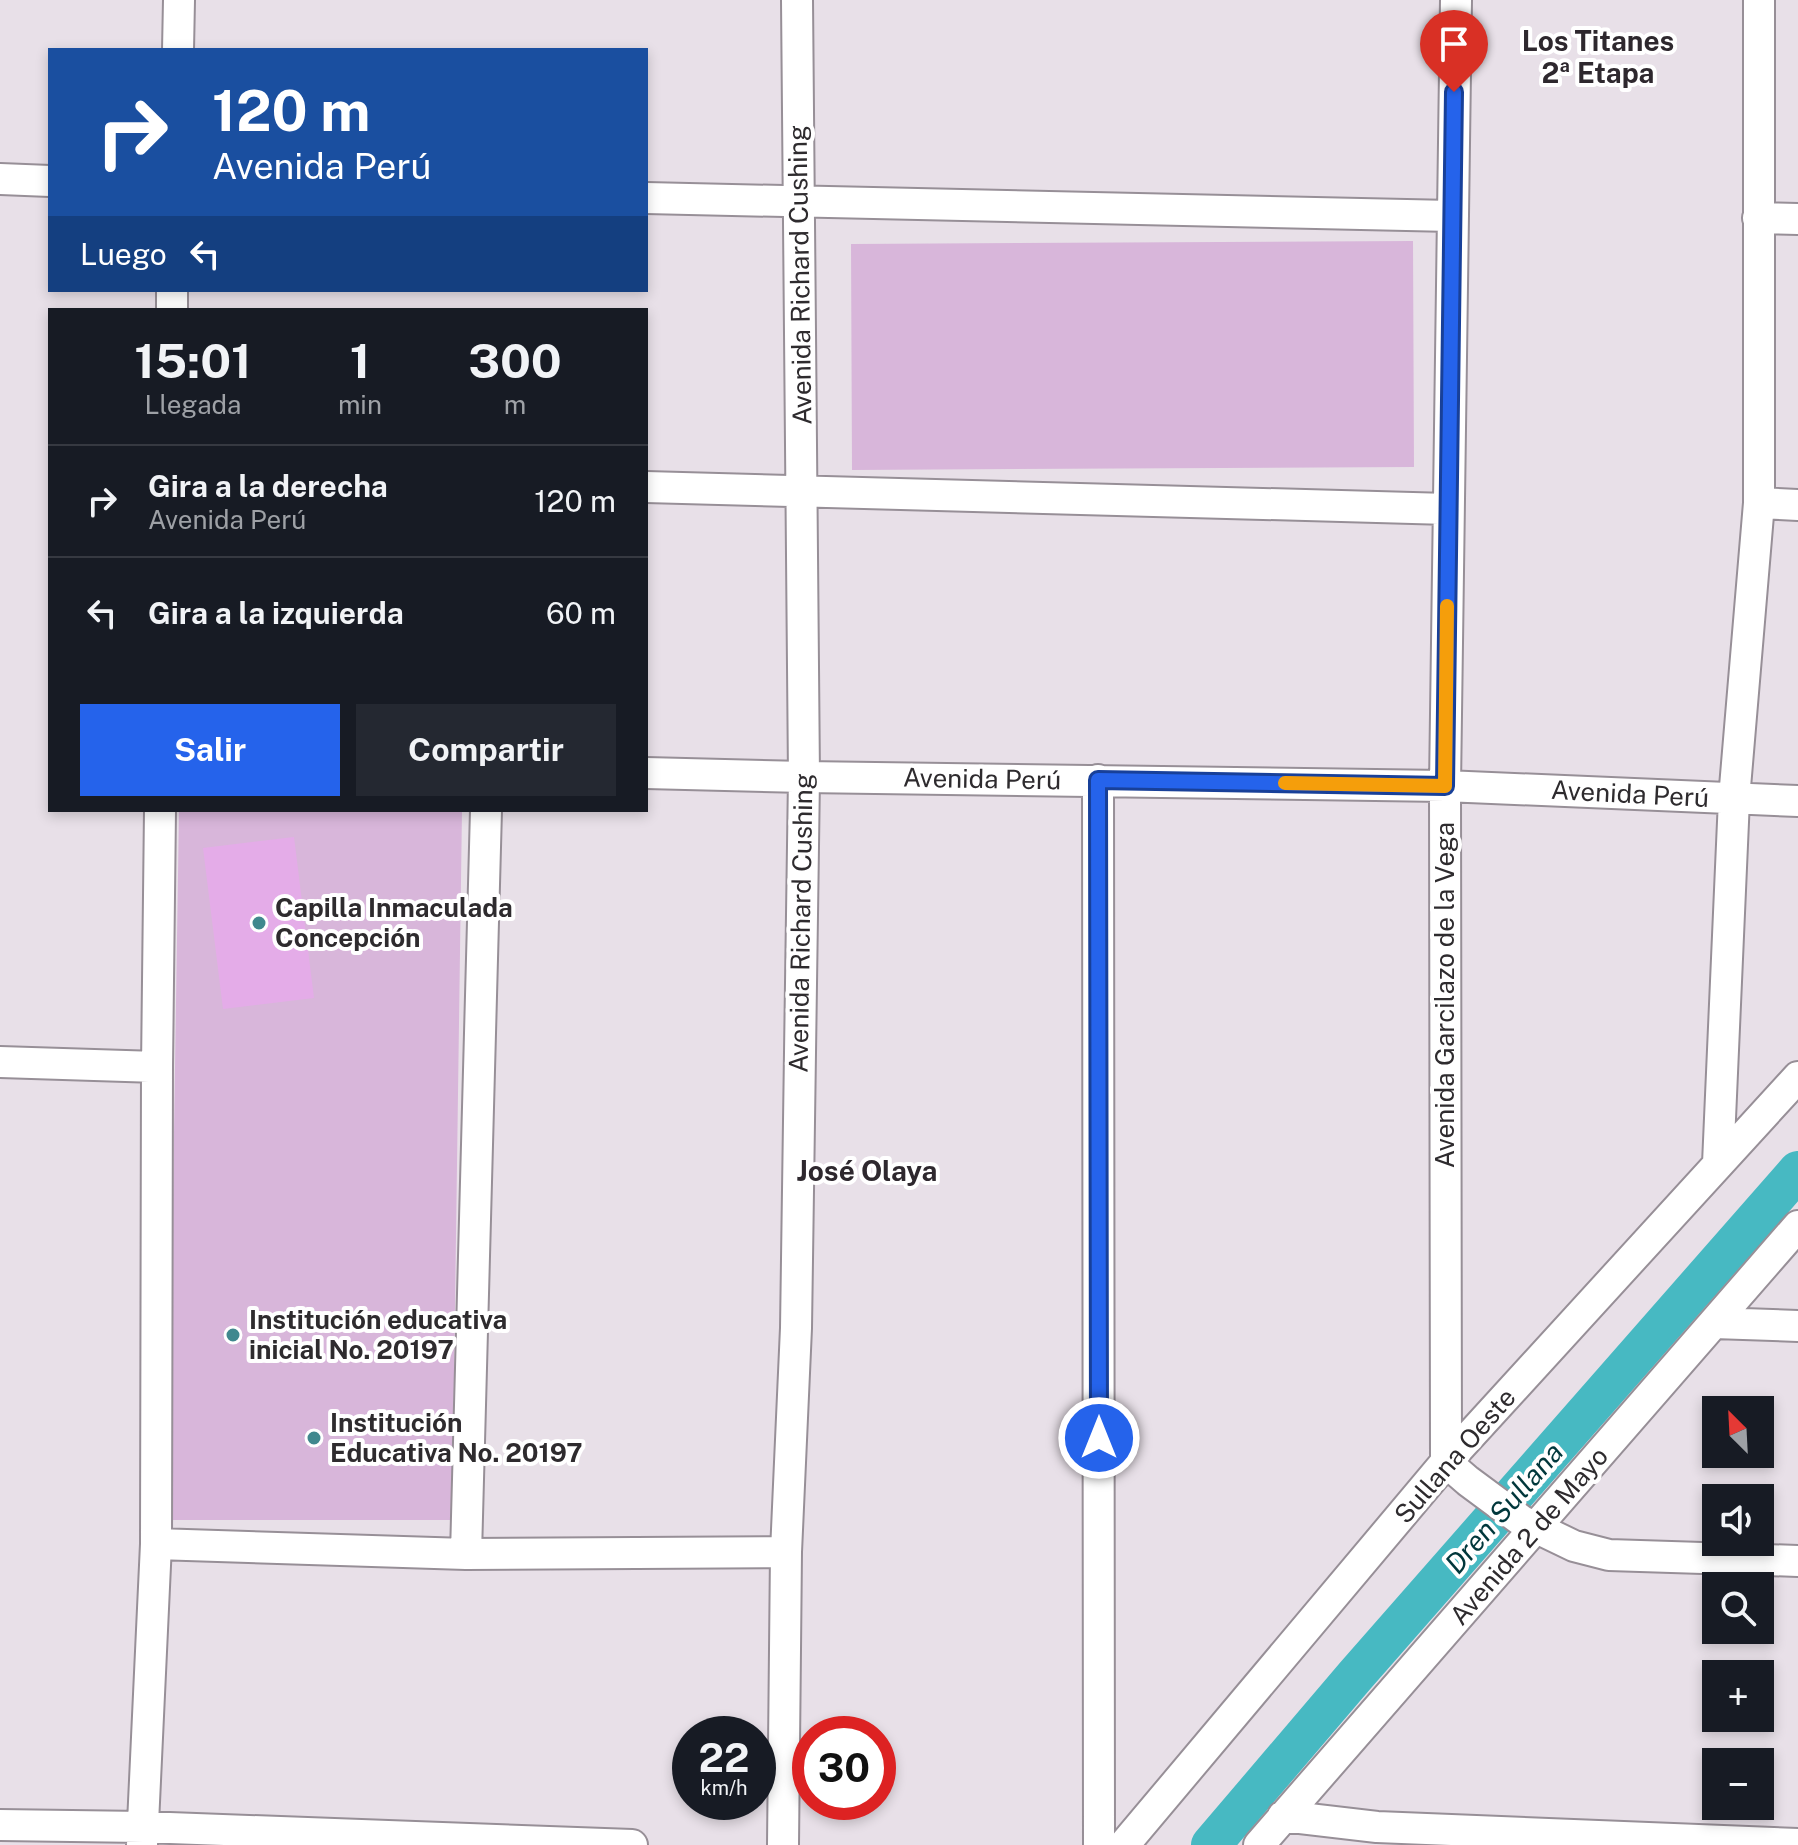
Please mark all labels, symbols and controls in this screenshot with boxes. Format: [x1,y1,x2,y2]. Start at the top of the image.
pin [1420,10,1488,92]
icon: arrive [1432,22,1476,66]
district label: Los Titanes 2ª Etapa [1522,24,1674,89]
text: 120 m [212,78,370,144]
icon: right [80,80,184,184]
street label: Avenida Richard Cushing [781,125,818,425]
text: Avenida Perú [212,145,431,187]
icon: left [183,232,227,276]
text: Luego [80,236,167,272]
text: 15:01 [134,332,252,389]
text: 1 [350,332,370,389]
text: 300 [468,332,562,389]
text: Llegada [144,389,241,420]
text: min [338,389,382,420]
text: m [504,389,526,420]
text: Gira a la derecha [148,468,388,504]
icon: right [80,479,124,523]
text: 120 m [534,483,616,519]
text: Avenida Perú [148,504,306,535]
icon: left [80,591,124,635]
text: Gira a la izquierda [148,595,404,631]
text: 60 m [546,595,616,631]
button: Salir [80,704,340,796]
button: Compartir [356,704,616,796]
street label: Avenida Perú [903,762,1061,795]
street label: Avenida Richard Cushing [782,773,819,1073]
street label: Avenida Perú [1550,774,1710,813]
street label: Avenida Garcilazo de la Vega [1429,822,1460,1168]
place label: Capilla Inmaculada Concepción [275,892,513,953]
marker: Capilla Inmaculada Concepción [250,914,268,932]
district label: José Olaya [797,1154,937,1187]
place label: Institución educativa inicial No. 20197 [249,1304,507,1365]
marker: Institución educativa inicial No. 20197 [224,1326,242,1344]
street label: Sullana Oeste [1388,1382,1522,1530]
position arrow [1057,1396,1141,1480]
north arrow [1702,1396,1774,1468]
map controls [1702,1396,1774,1820]
place label: Institución Educativa No. 20197 [330,1407,583,1468]
marker: Institución Educativa No. 20197 [305,1429,323,1447]
water label: Dren Sullana [1438,1436,1569,1580]
street label: Avenida 2 de Mayo [1443,1441,1614,1631]
button: sound [1702,1484,1774,1556]
button: search [1702,1572,1774,1644]
button: + [1702,1660,1774,1732]
speed limit sign: 30 [792,1716,896,1820]
text: 22 [699,1734,749,1781]
button: − [1702,1748,1774,1820]
text: km/h [700,1776,748,1800]

